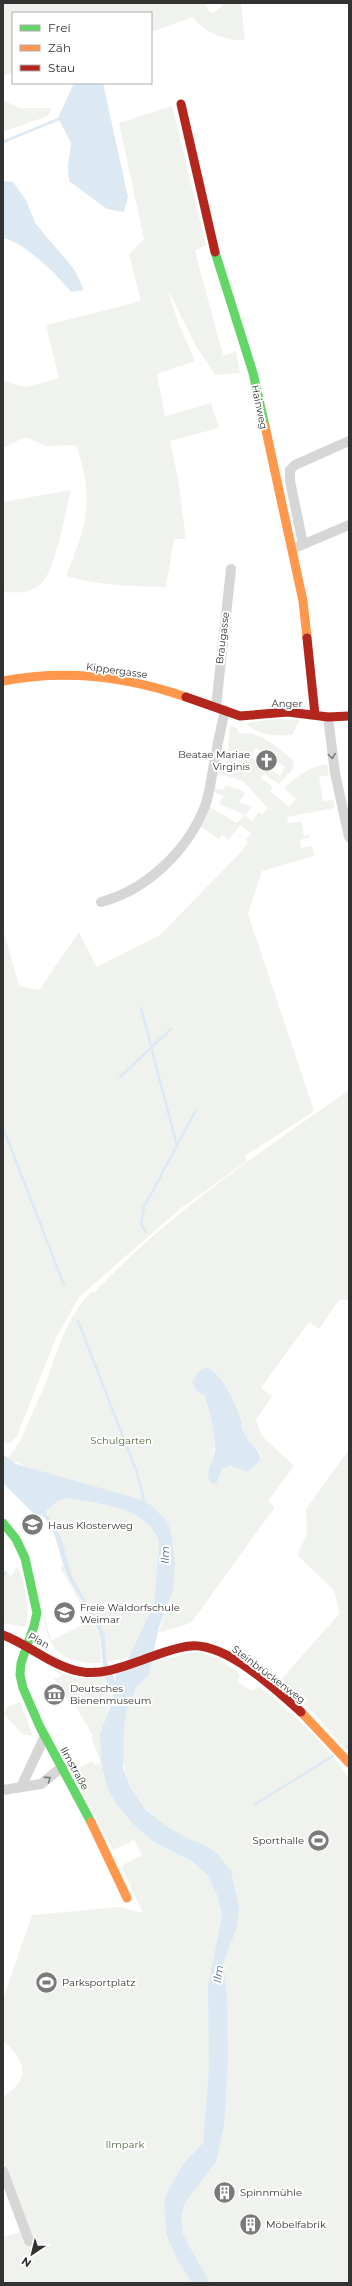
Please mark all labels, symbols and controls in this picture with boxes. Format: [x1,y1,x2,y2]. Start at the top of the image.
legend [12,12,152,84]
text: Frei [48,20,71,35]
text: Zäh [48,40,71,55]
text: Stau [48,60,75,75]
street label: Hainweg [248,384,271,430]
street label: Braugasse [213,611,232,665]
street label: Kippergasse [85,660,148,681]
street label: Anger [272,697,302,710]
church icon: Beatae Mariae Virginis [253,747,279,773]
place label: Beatae Mariae Virginis [178,748,250,773]
one-way arrow [327,753,336,759]
park label: Schulgarten [90,1434,152,1447]
school or university icon: Haus Klosterweg [20,1512,46,1538]
place label: Haus Klosterweg [48,1519,133,1532]
water label: Ilm [158,1546,172,1564]
school or university icon: Freie Waldorfschule Weimar [51,1600,77,1626]
place label: Freie Waldorfschule Weimar [80,1601,180,1626]
street label: Plan [26,1629,52,1652]
street label: Steinbrückenweg [229,1643,308,1706]
museum icon: Deutsches Bienenmuseum [42,1681,68,1707]
place label: Deutsches Bienenmuseum [70,1682,151,1707]
street label: Ilmstraße [57,1744,92,1792]
one-way arrow [43,1777,50,1784]
sports icon: Sporthalle [306,1827,332,1853]
place label: Sporthalle [253,1834,304,1847]
water label: Ilm [210,1964,226,1984]
sports icon: Parksportplatz [33,1969,59,1995]
place label: Parksportplatz [62,1976,135,1989]
park label: Ilmpark [106,2138,144,2151]
building icon: Spinnmühle [211,2179,237,2205]
place label: Spinnmühle [240,2186,302,2199]
building icon: Möbelfabrik [237,2211,263,2237]
place label: Möbelfabrik [266,2218,326,2231]
north arrow [12,2234,52,2274]
text: N [19,2254,34,2270]

